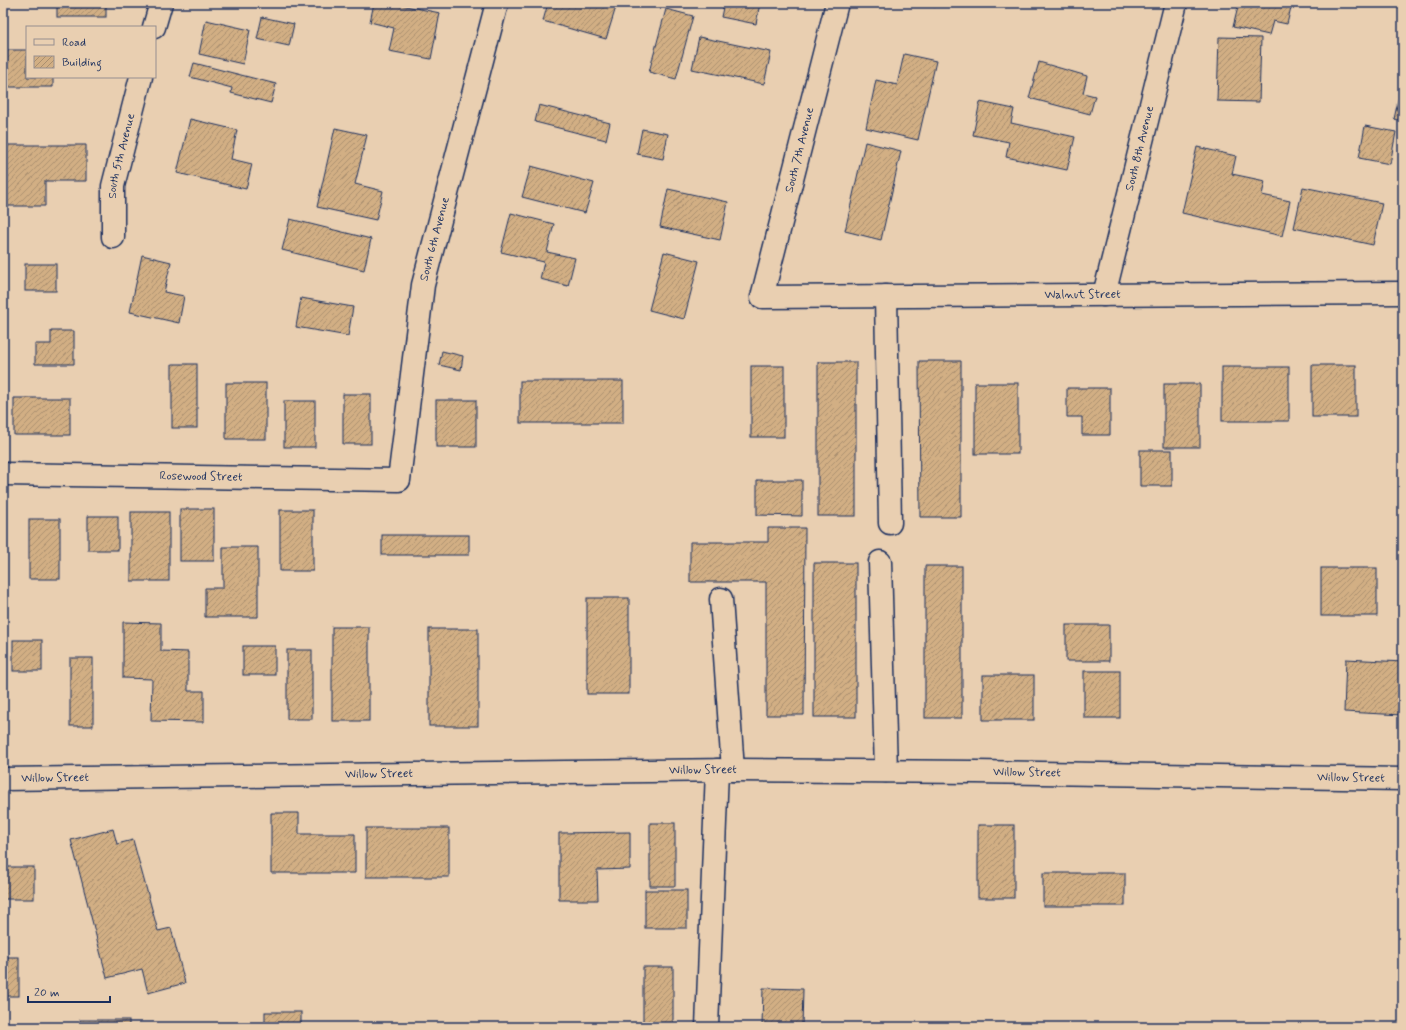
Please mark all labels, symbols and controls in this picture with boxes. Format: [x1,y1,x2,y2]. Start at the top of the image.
legend [26,26,156,78]
text: Road [62,35,86,51]
text: Building [62,55,102,72]
street label: South 8th Avenue [1122,104,1158,193]
street label: South 7th Avenue [782,106,818,194]
street label: South 5th Avenue [105,111,139,199]
street label: South 6th Avenue [416,195,454,283]
street label: Walnut Street [1044,287,1121,303]
street label: Rosewood Street [159,468,243,486]
street label: Willow Street [669,762,737,779]
street label: Willow Street [993,764,1061,781]
street label: Willow Street [345,766,413,783]
street label: Willow Street [21,770,89,787]
street label: Willow Street [1317,770,1385,787]
scale bar [28,978,110,1004]
text: 20 m [34,985,60,1001]

